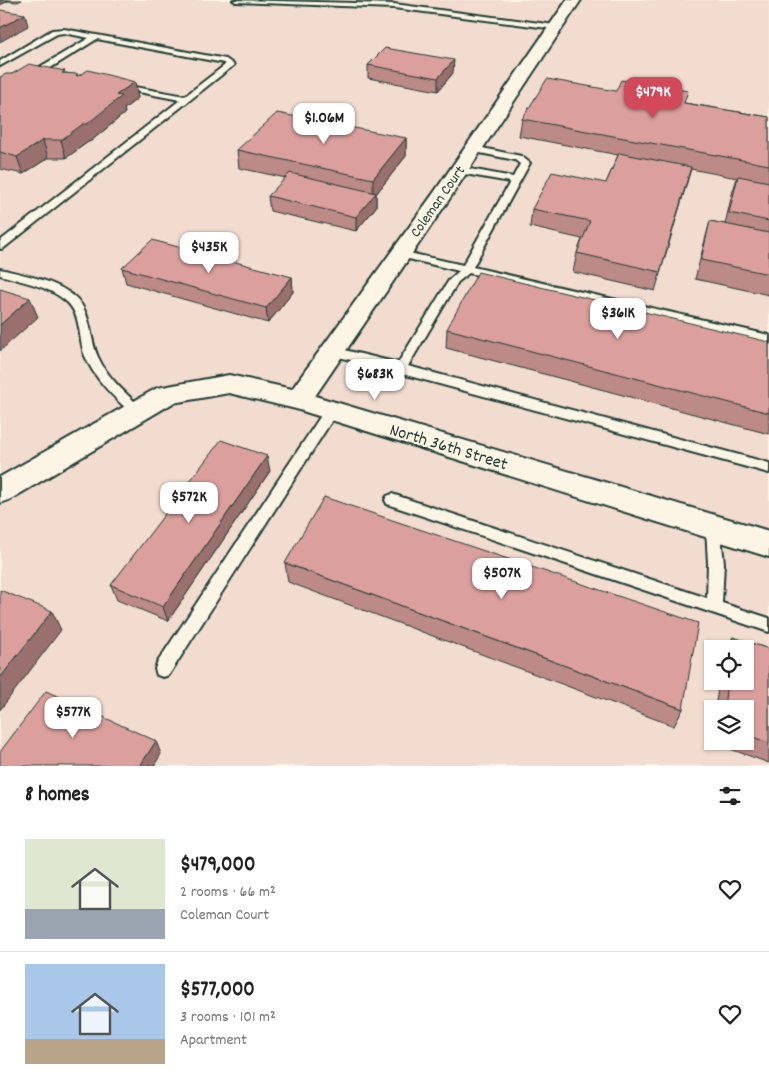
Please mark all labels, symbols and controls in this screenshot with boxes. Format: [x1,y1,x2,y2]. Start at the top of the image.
pin: $479K [618,76,688,119]
text: $479K [635,81,671,104]
pin: $1.06M [283,102,365,145]
text: $1.06M [304,107,344,130]
street label: Coleman Court [406,161,472,243]
pin: $435K [174,232,244,274]
text: $435K [191,236,227,259]
pin: $361K [583,298,653,340]
text: $361K [601,302,635,325]
pin: $683K [340,358,410,401]
text: $683K [357,363,393,386]
street label: North 36th Street [386,419,511,478]
pin: $572K [154,482,224,524]
text: $572K [171,486,207,509]
pin: $507K [467,558,537,600]
text: $507K [483,562,521,585]
map controls [704,640,754,750]
button: locate [704,640,754,690]
pin: $577K [38,696,108,739]
button: layers [704,700,754,750]
text: $577K [55,701,91,724]
text: 8 homes [25,781,90,811]
icon: filters [716,782,744,810]
text: $479,000 [180,851,255,881]
icon: home [65,859,125,919]
icon: heart [716,875,744,903]
text: 2 rooms · 66 m² [180,881,276,904]
text: Coleman Court [180,904,269,927]
text: $577,000 [180,976,255,1006]
icon: home [65,984,125,1044]
icon: heart [716,1000,744,1028]
text: 3 rooms · 101 m² [180,1006,276,1029]
text: Apartment [180,1029,247,1052]

